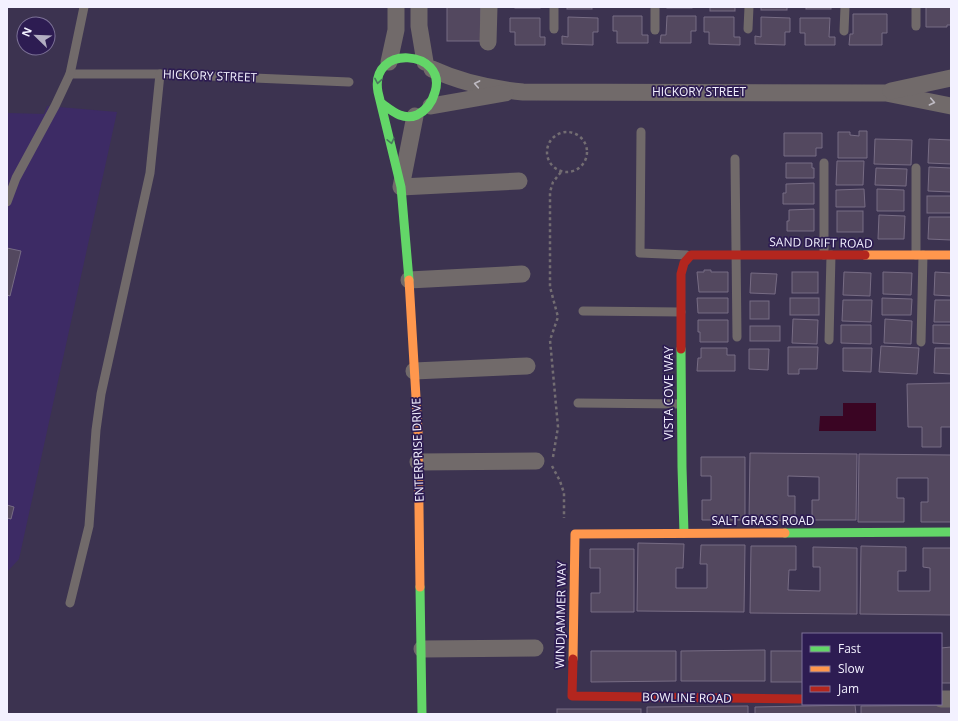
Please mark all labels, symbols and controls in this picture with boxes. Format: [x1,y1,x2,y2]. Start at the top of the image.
north arrow [16,16,56,56]
text: N [18,25,35,39]
street label: HICKORY STREET [163,65,258,86]
one-way arrow [374,78,383,84]
one-way arrow [474,81,480,89]
street label: HICKORY STREET [652,83,746,100]
one-way arrow [929,98,936,106]
one-way arrow [386,138,394,144]
street label: SAND DRIFT ROAD [769,233,873,252]
street label: VISTA COVE WAY [660,346,677,440]
street label: ENTERPRISE DRIVE [407,398,428,502]
street label: SALT GRASS ROAD [711,512,815,529]
street label: WINDJAMMER WAY [551,561,570,669]
legend [802,633,942,705]
text: Fast [838,640,861,657]
text: Slow [838,660,865,677]
text: Jam [837,680,859,697]
street label: BOWLINE ROAD [642,688,732,707]

